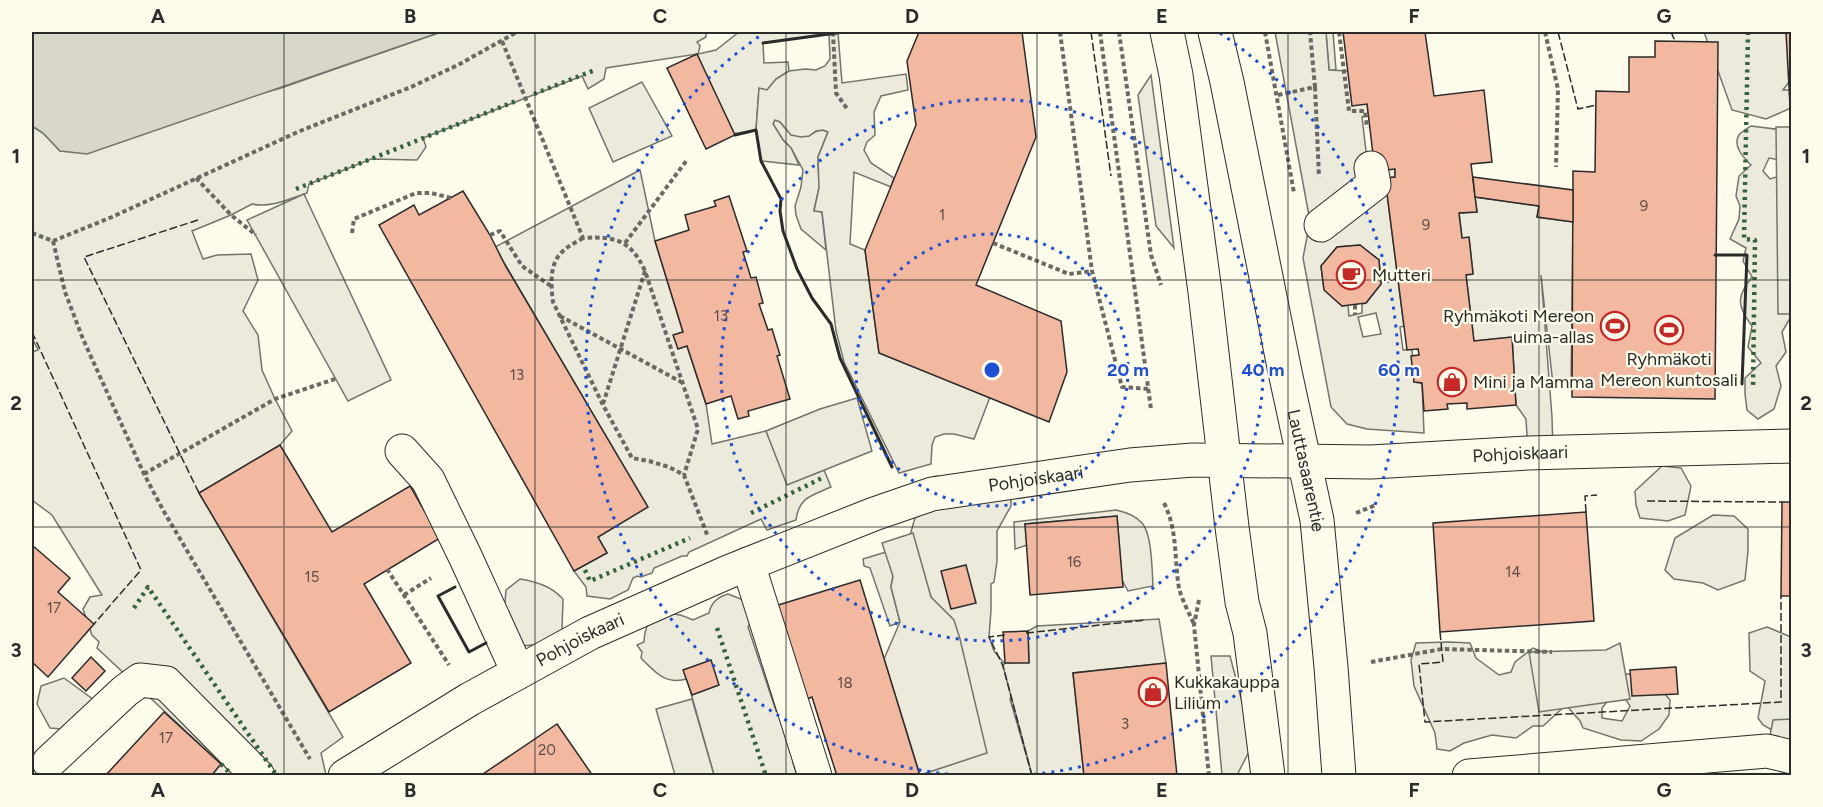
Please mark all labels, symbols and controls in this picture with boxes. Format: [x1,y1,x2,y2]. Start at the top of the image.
text: A [151,4,166,28]
text: B [404,4,416,28]
text: C [653,4,667,28]
text: D [905,4,919,28]
text: E [1156,4,1168,28]
text: F [1408,4,1420,28]
text: G [1657,4,1672,28]
text: 1 [12,144,20,168]
text: 1 [1802,144,1810,168]
house number: 9 [1640,197,1648,215]
house number: 1 [939,206,945,224]
house number: 9 [1422,216,1430,234]
cafe icon: Mutteri [1335,259,1367,291]
place label: Mutteri [1372,264,1431,286]
place label: Ryhmäkoti Mereon uima-allas [1443,305,1594,348]
house number: 13 [714,307,728,325]
sports icon: Ryhmäkoti Mereon uima-allas [1599,310,1631,342]
sports icon: Ryhmäkoti Mereon kuntosali [1653,314,1685,346]
place label: Ryhmäkoti Mereon kuntosali [1600,348,1738,391]
text: 20 m [1107,359,1149,381]
text: 40 m [1241,359,1285,381]
text: 60 m [1378,359,1420,381]
centre of rings [982,360,1002,380]
house number: 13 [510,366,524,384]
shop icon: Mini ja Mamma [1436,366,1468,398]
place label: Mini ja Mamma [1473,371,1594,393]
text: 2 [10,391,22,415]
text: 2 [1800,391,1812,415]
street label: Lauttasaarentie [1282,407,1329,533]
street label: Pohjoiskaari [1472,441,1569,467]
street label: Pohjoiskaari [987,461,1085,497]
house number: 16 [1067,553,1082,571]
house number: 14 [1505,563,1521,581]
house number: 15 [305,568,319,586]
house number: 17 [47,599,61,617]
street label: Pohjoiskaari [532,608,628,671]
text: 3 [10,638,22,662]
text: 3 [1800,638,1812,662]
place label: Kukkakauppa Lilium [1174,671,1280,714]
house number: 18 [837,674,853,692]
shop icon: Kukkakauppa Lilium [1137,676,1169,708]
house number: 3 [1121,715,1129,733]
house number: 17 [159,729,173,747]
house number: 20 [538,741,556,759]
text: A [151,778,166,802]
text: B [404,778,416,802]
text: C [653,778,667,802]
text: D [905,778,919,802]
text: E [1156,778,1168,802]
text: F [1408,778,1420,802]
text: G [1657,778,1672,802]

